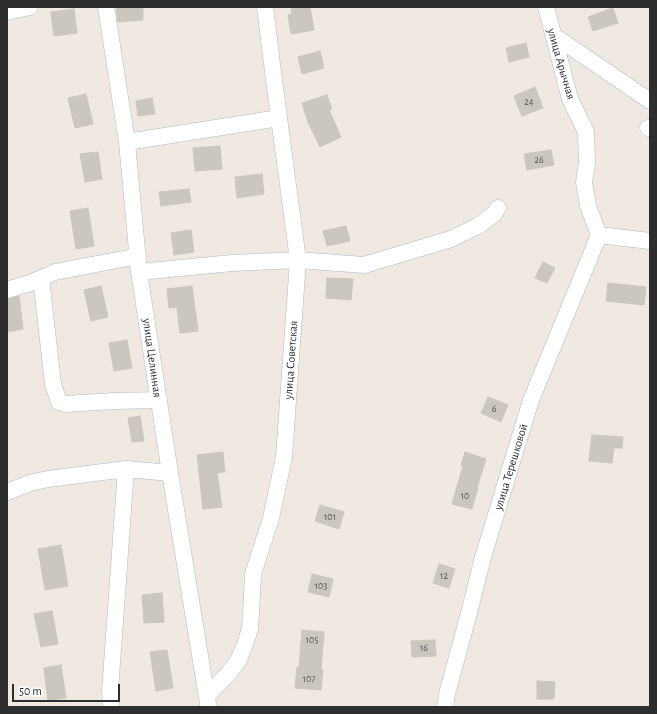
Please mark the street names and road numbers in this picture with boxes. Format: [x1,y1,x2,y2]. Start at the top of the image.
street label: улица Арычная [544,27,578,101]
street label: улица Целинная [139,317,165,399]
street label: улица Советская [281,320,301,400]
street label: улица Терешковой [491,422,531,512]

